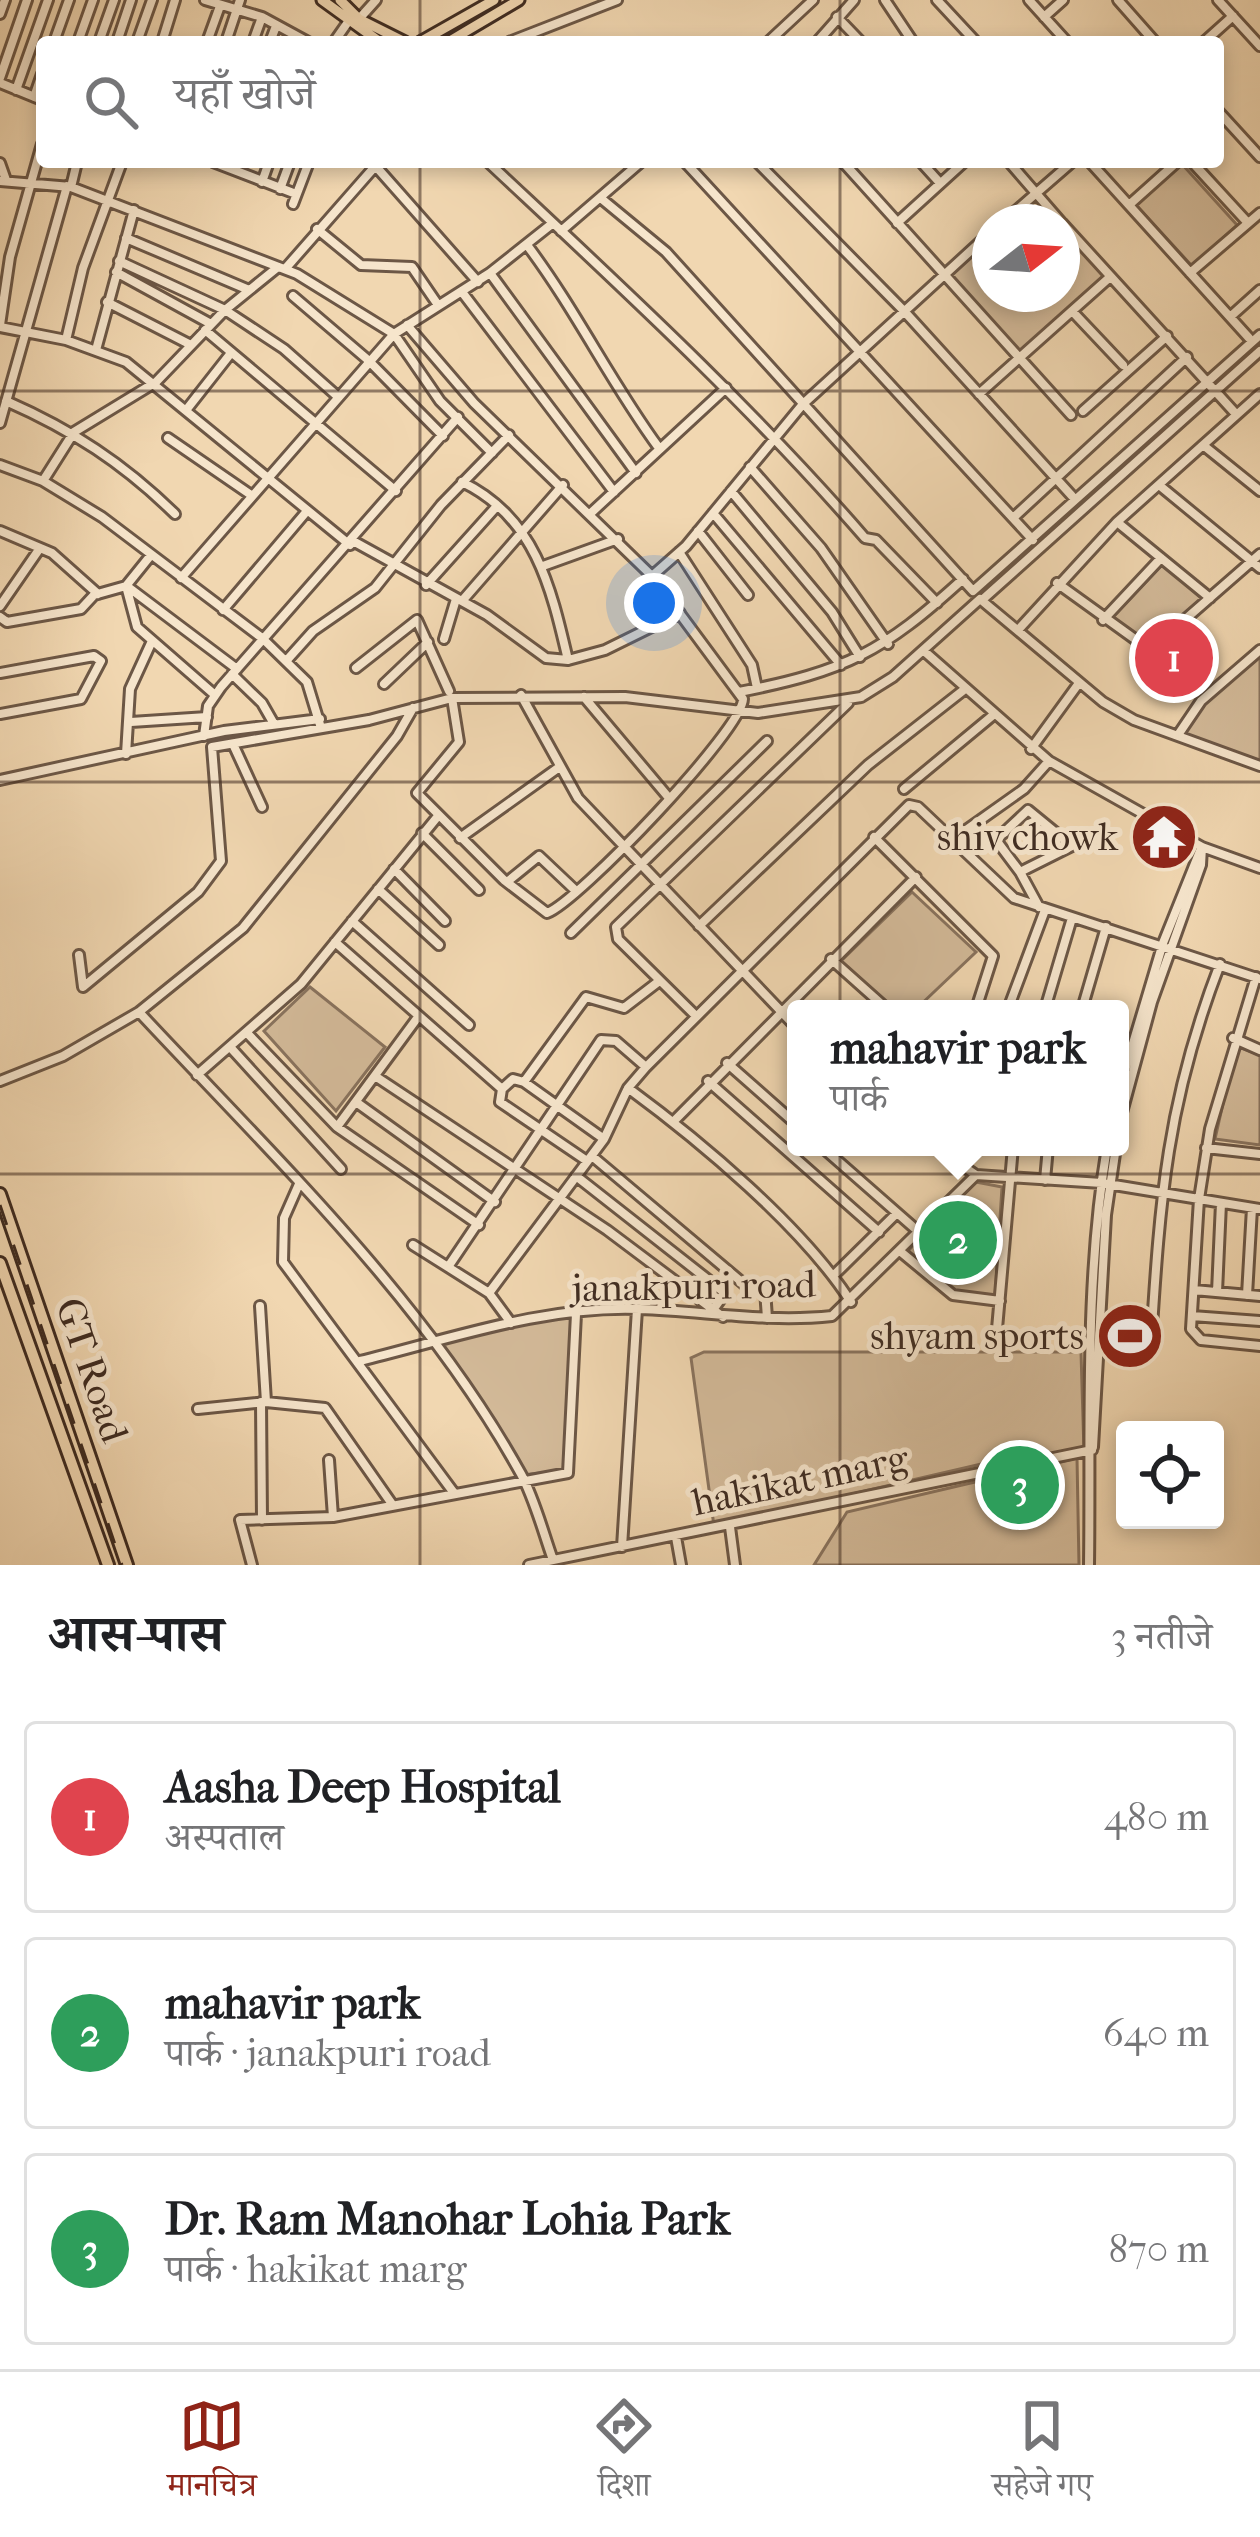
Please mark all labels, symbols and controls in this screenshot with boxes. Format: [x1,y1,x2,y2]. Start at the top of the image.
search box [36,36,1224,168]
text: यहाँ खोजें [174,68,315,121]
icon: search [78,69,144,135]
north arrow [972,204,1080,312]
your location [624,573,684,633]
pin: 1 [1135,613,1213,703]
temple icon: shiv chowk [1129,802,1199,872]
place label: shiv chowk [937,814,1119,860]
popup [787,1000,1129,1156]
text: mahavir park [830,1022,1086,1075]
text: पार्क [830,1075,888,1121]
pin: 2 [919,1195,997,1285]
street label: janakpuri road [568,1261,817,1311]
street label: GT Road [46,1292,138,1449]
sports icon: shyam sports [1095,1301,1165,1371]
place label: shyam sports [870,1313,1084,1359]
map controls [1116,1421,1224,1529]
button: locate [1116,1421,1224,1529]
street label: hakikat marg [688,1434,913,1525]
pin: 3 [981,1440,1059,1530]
text: आस-पास [48,1604,223,1664]
text: 3 नतीजे [1111,1613,1212,1659]
text: Aasha Deep Hospital [165,1761,561,1814]
text: 1 [83,1794,97,1840]
text: 480 m [1104,1794,1209,1840]
text: अस्पताल [165,1814,284,1860]
text: mahavir park [165,1977,420,2030]
text: 2 [80,2010,100,2056]
text: 640 m [1103,2010,1209,2056]
text: पार्क · janakpuri road [165,2030,491,2076]
text: Dr. Ram Manohar Lohia Park [165,2193,730,2246]
text: 3 [82,2226,98,2272]
text: 870 m [1108,2226,1209,2272]
text: पार्क · hakikat marg [165,2246,467,2292]
tab: मानचित्र [167,2393,257,2517]
tab: दिशा [591,2393,657,2517]
tab: सहेजे गए [992,2393,1093,2517]

